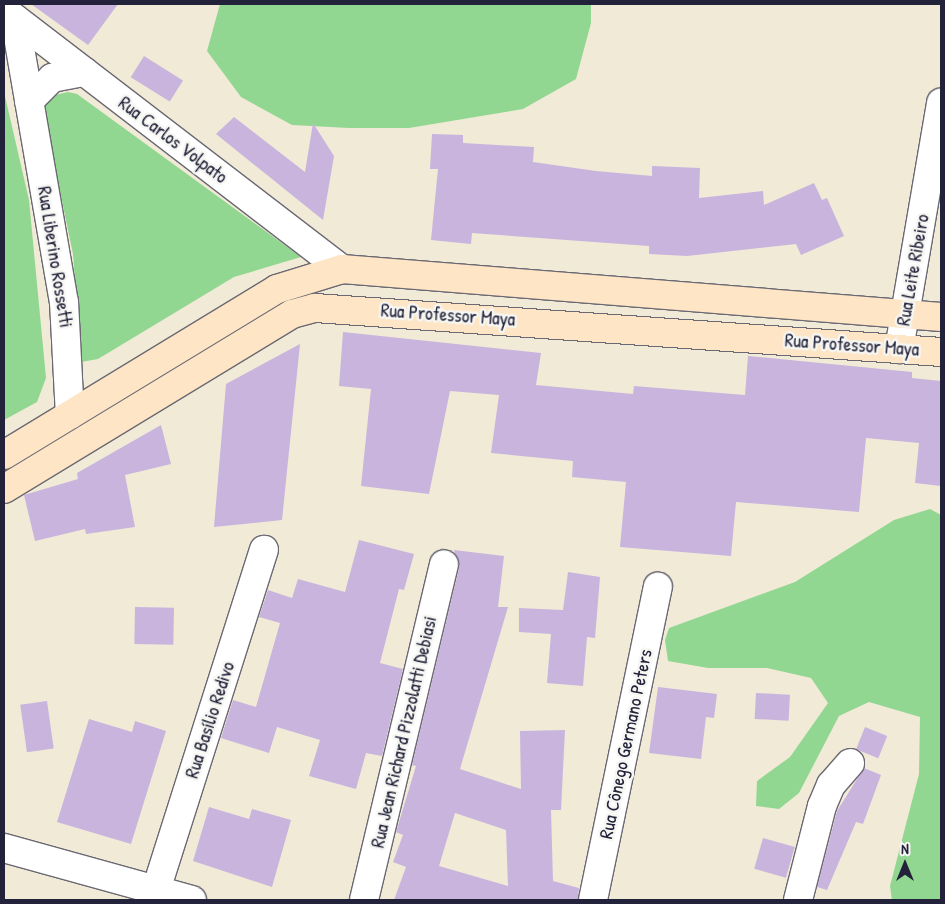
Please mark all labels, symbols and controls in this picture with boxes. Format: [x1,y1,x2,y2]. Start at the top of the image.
street label: Rua Carlos Volpato [114,92,232,188]
street label: Rua Liberino Rossetti [33,185,77,329]
street label: Rua Leite Ribeiro [892,212,934,328]
street label: Rua Professor Maya [380,299,516,331]
street label: Rua Professor Maya [784,329,920,361]
street label: Rua Jean Richard Pizzolatti Debiasi [366,614,442,850]
street label: Rua Cônego Germano Peters [595,647,657,841]
street label: Rua Basílio Redivo [180,659,240,781]
north arrow [880,839,930,889]
text: N [901,839,909,858]

